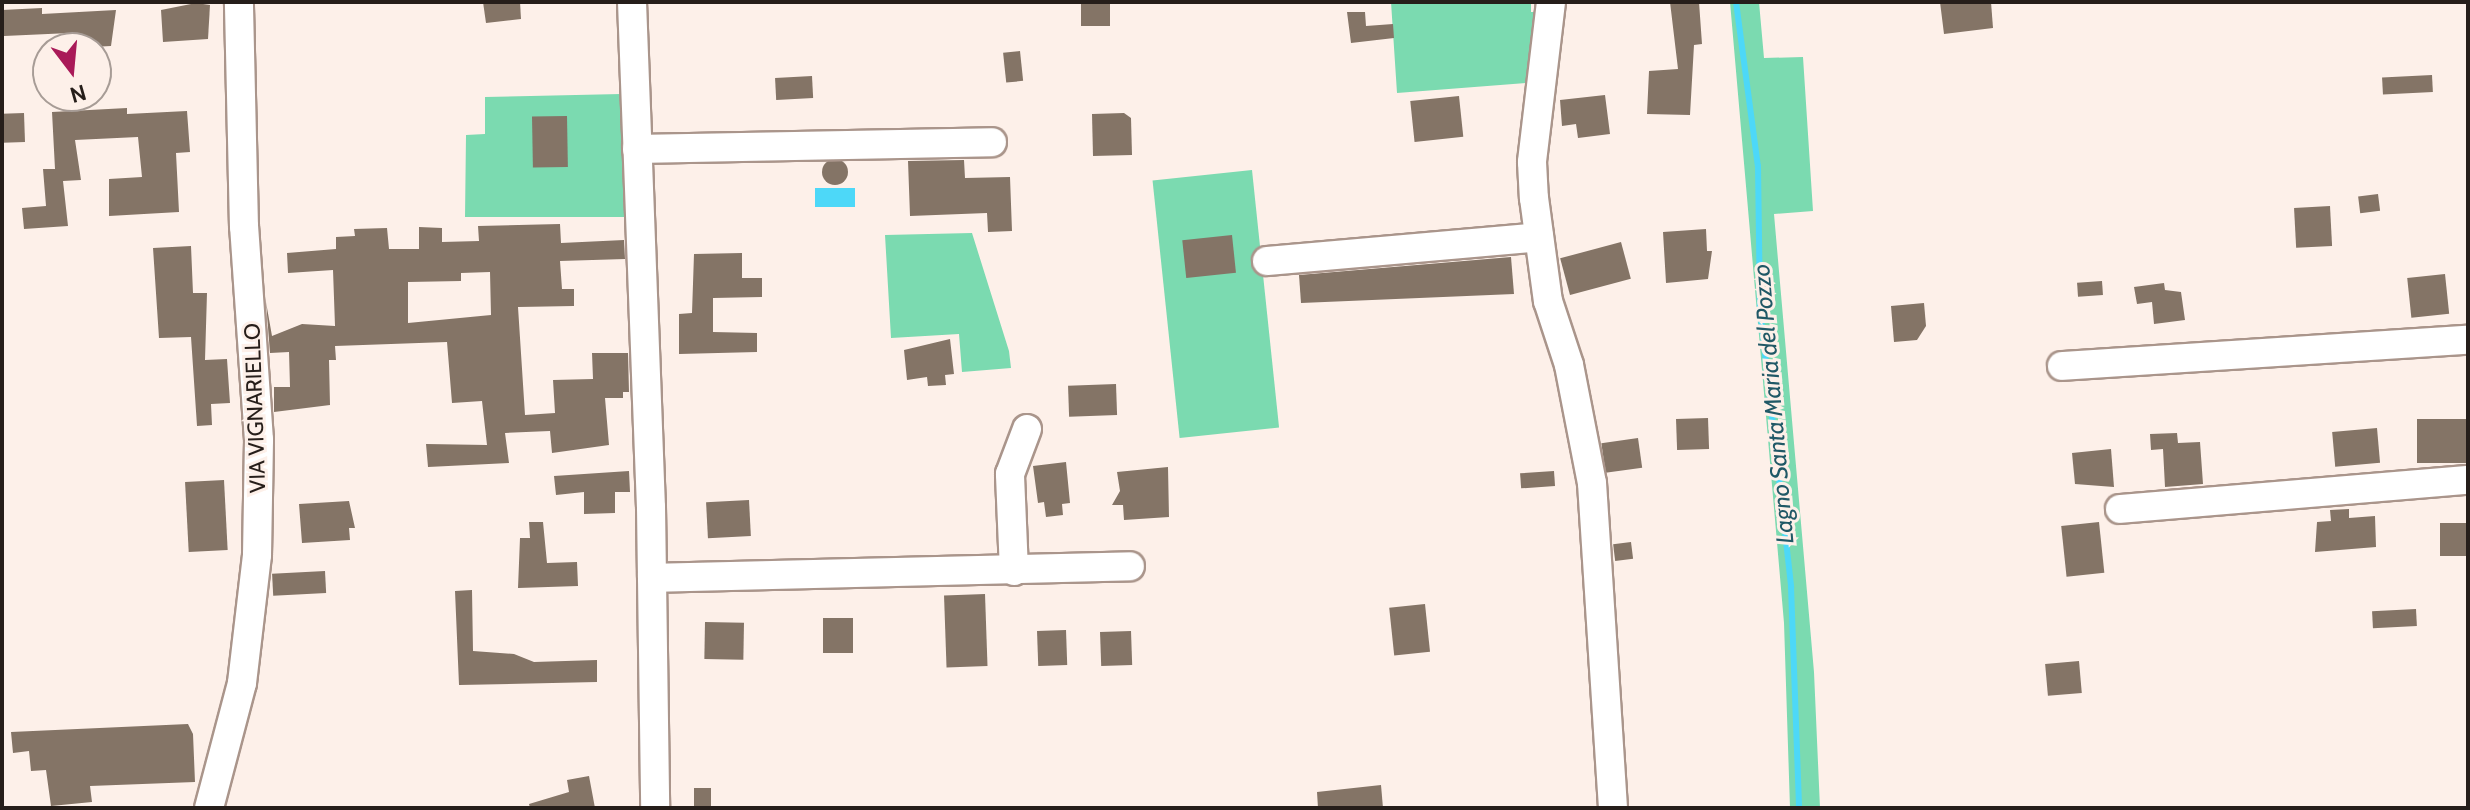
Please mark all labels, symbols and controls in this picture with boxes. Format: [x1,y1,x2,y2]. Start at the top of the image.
north arrow [32,32,112,112]
text: N [67,79,89,109]
water label: Lagno Santa Maria del Pozzo [1746,263,1800,545]
street label: VIA VIGNARIELLO [239,323,271,493]

